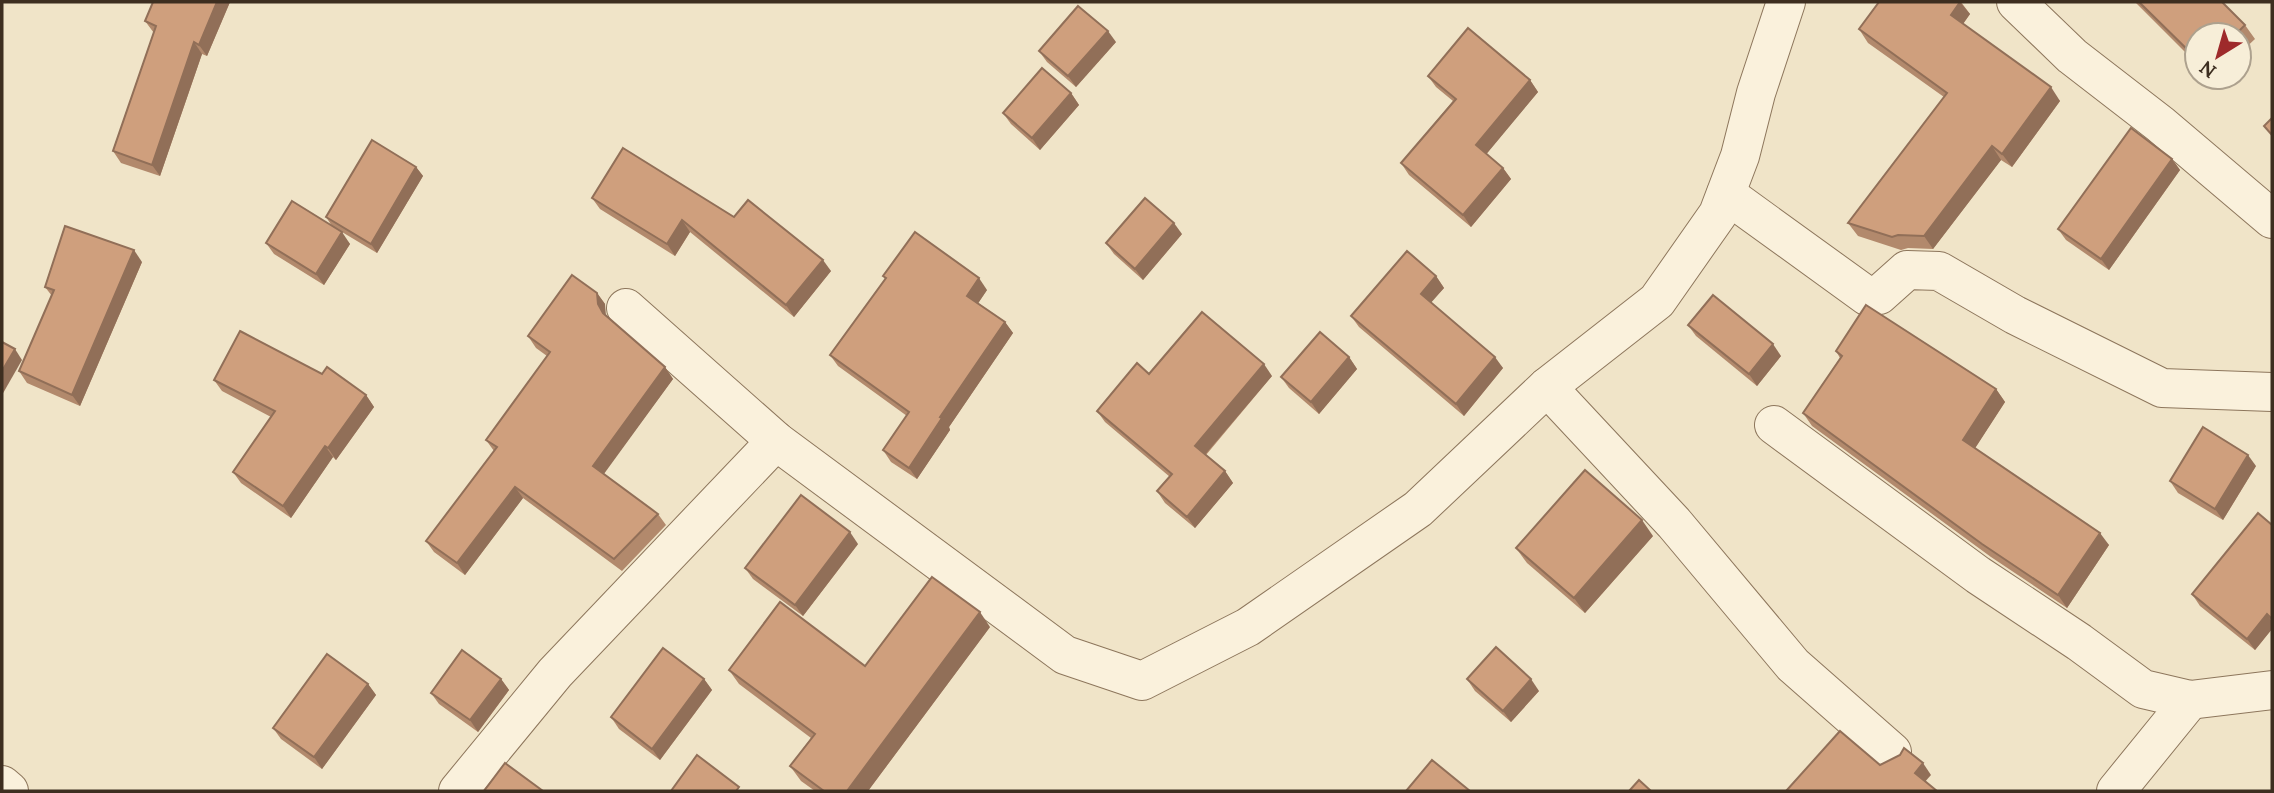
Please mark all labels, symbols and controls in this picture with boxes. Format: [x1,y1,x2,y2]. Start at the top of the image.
north arrow [2183,21,2253,91]
text: N [2194,55,2221,84]

